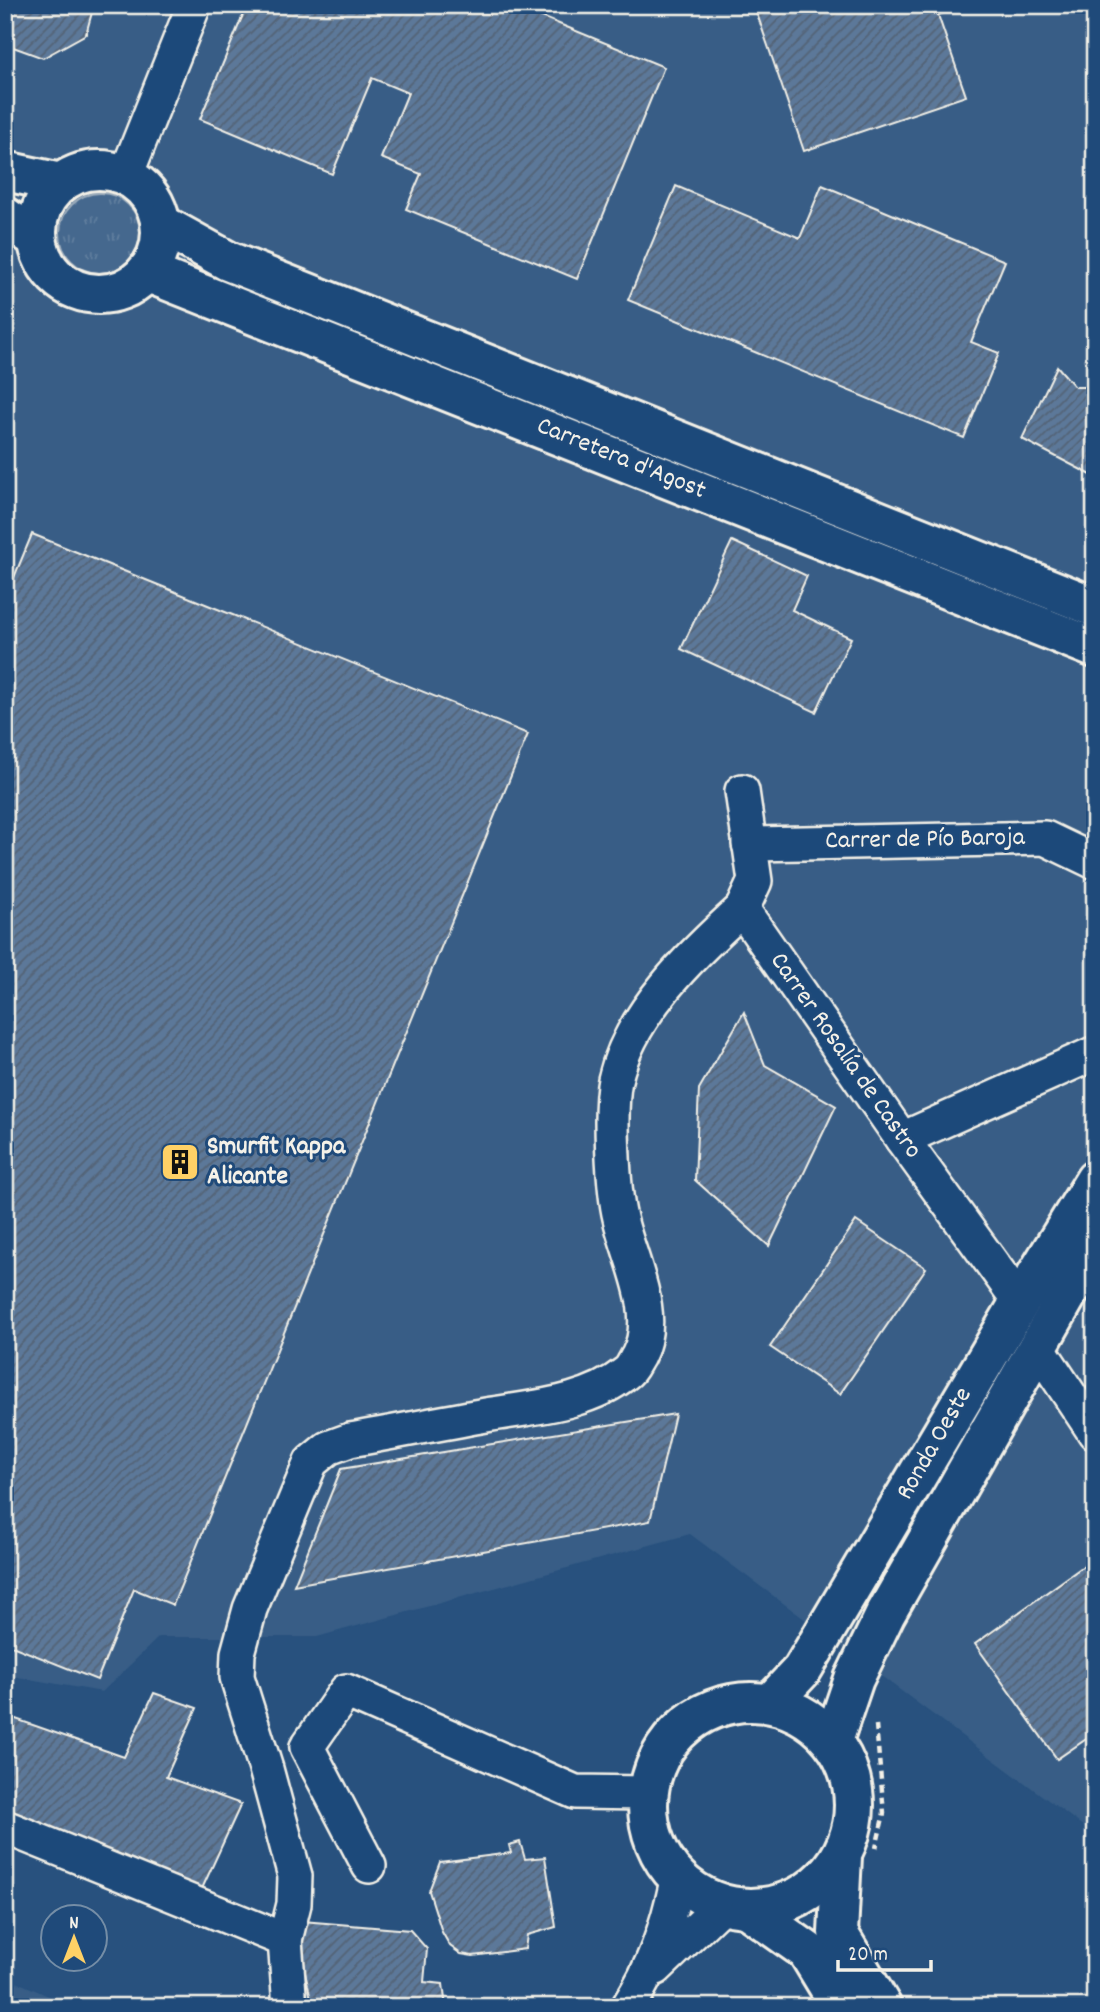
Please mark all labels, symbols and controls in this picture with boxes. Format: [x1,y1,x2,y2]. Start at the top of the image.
street label: Carretera d'Agost [531,408,712,510]
street label: Carrer de Pío Baroja [825,820,1026,860]
street label: Carrer Rosalía de Castro [760,945,930,1167]
place label: Smurfit Kappa Alicante [207,1129,346,1196]
building icon: Smurfit Kappa Alicante [159,1141,201,1183]
street label: Ronda Oeste [888,1381,982,1507]
north arrow [38,1904,108,1974]
text: N [69,1911,79,1938]
scale bar [838,1928,930,1972]
text: 20 m [848,1941,888,1971]

